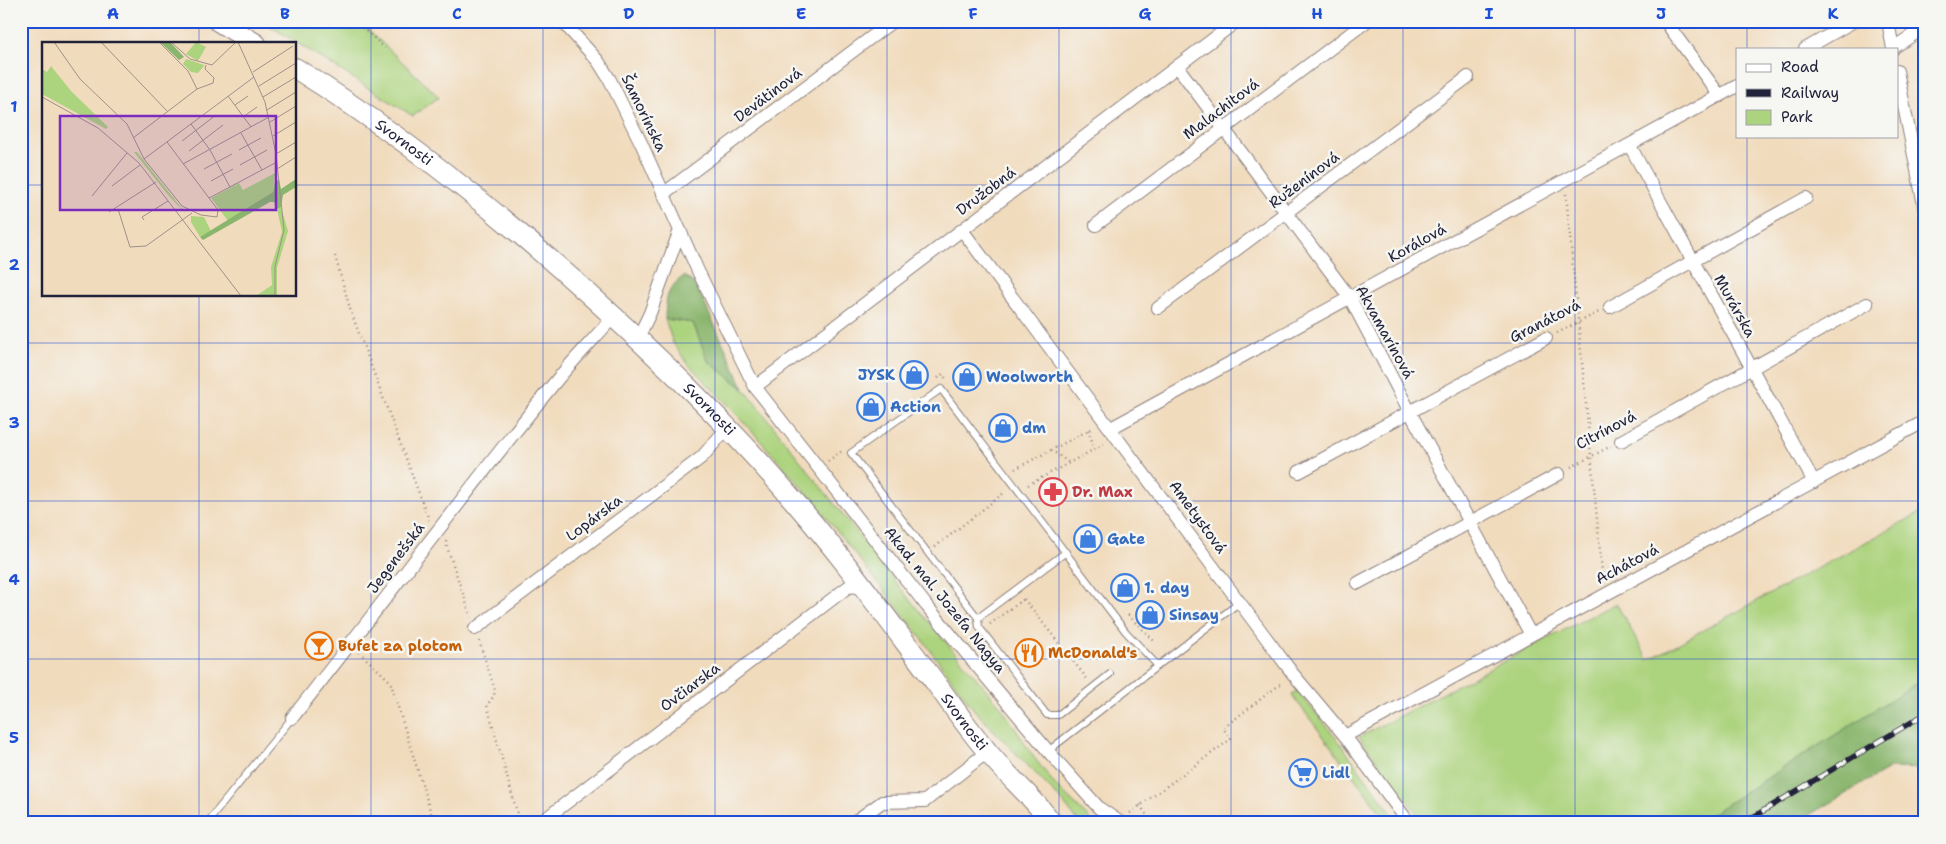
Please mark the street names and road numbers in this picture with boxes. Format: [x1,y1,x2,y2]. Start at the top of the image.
street label: Devätinová [730,62,807,127]
street label: Šamorínska [617,71,673,156]
street label: Malachitová [1179,74,1263,144]
street label: Svornosti [371,114,437,170]
street label: Ruženínová [1265,147,1344,213]
street label: Družobná [952,162,1020,220]
street label: Korálová [1384,219,1450,267]
street label: Murárska [1709,271,1761,342]
street label: Akvamarínová [1351,282,1419,383]
street label: Granátová [1506,294,1584,347]
street label: Svornosti [679,378,740,440]
street label: Citrínová [1572,406,1640,454]
street label: Ametystová [1165,476,1232,558]
street label: Lopárska [562,490,627,546]
street label: Jegenešská [363,518,430,597]
street label: Akad. mal. Jozefa Nagya [880,523,1011,678]
street label: Achátová [1592,539,1663,589]
street label: Ovčiarska [656,657,725,716]
street label: Svornosti [936,689,992,755]

